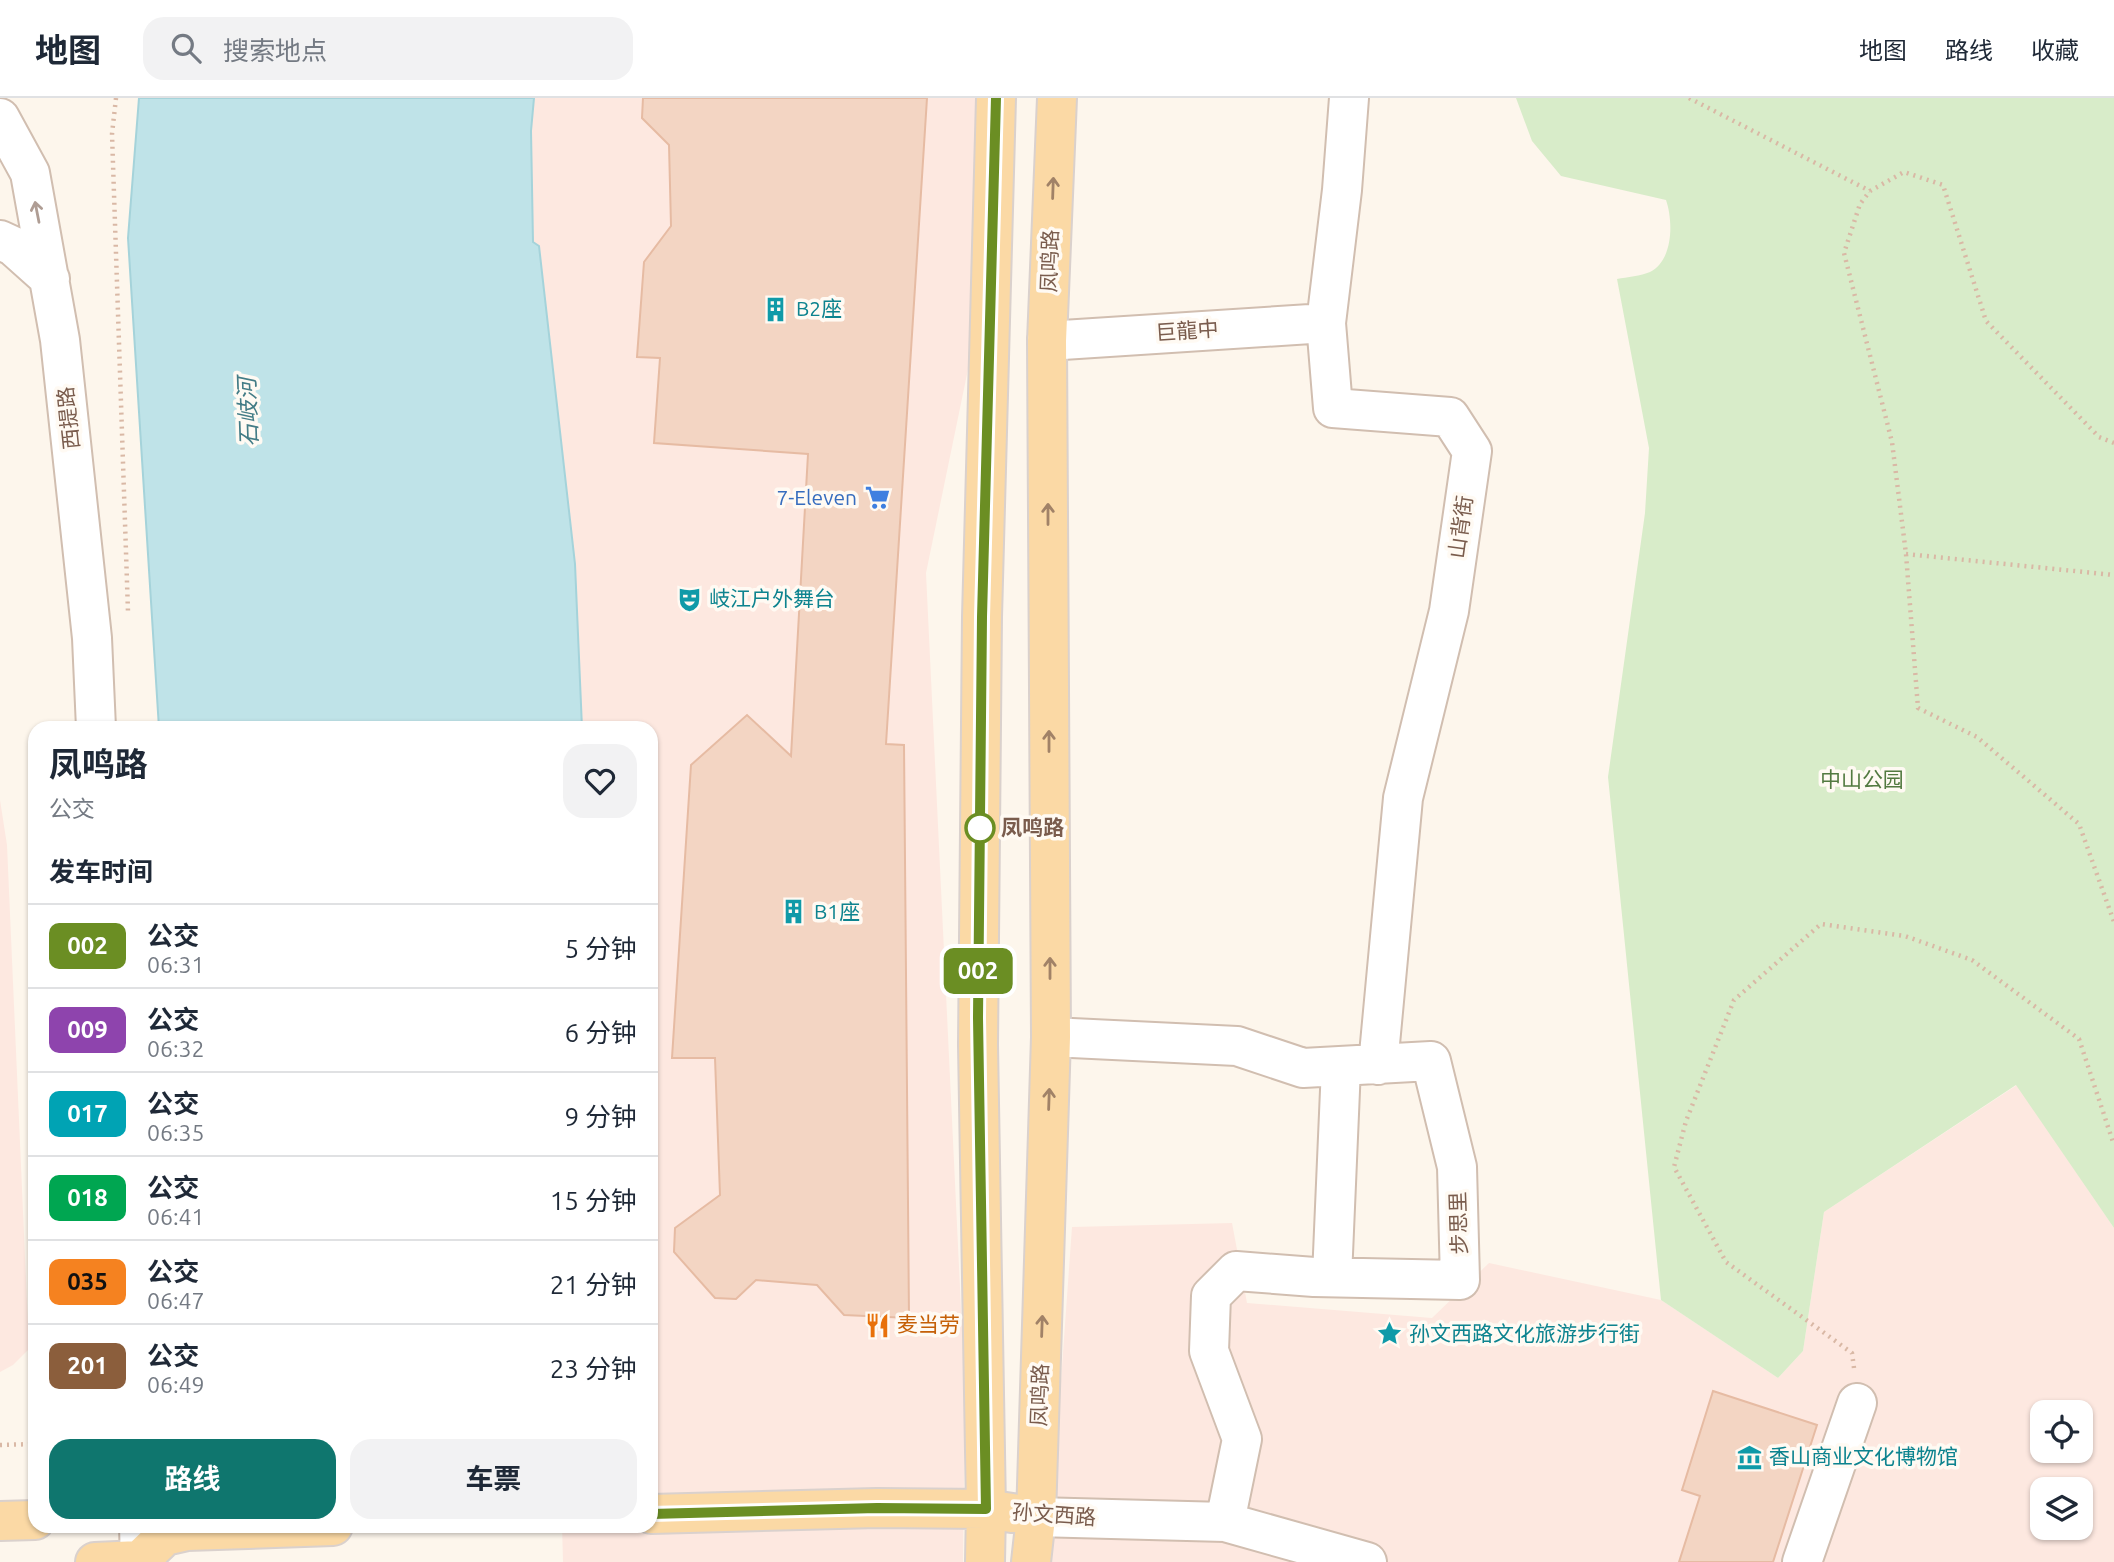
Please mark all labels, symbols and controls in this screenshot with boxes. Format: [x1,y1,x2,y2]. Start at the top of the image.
search box [143,17,633,80]
icon: search [167,29,205,67]
text: 地图 [35,31,101,68]
text: 搜索地点 [223,36,327,65]
text: 地图 [1859,37,1907,64]
text: 路线 [1945,37,1993,64]
text: 收藏 [2031,37,2079,64]
one-way arrow [1047,177,1060,200]
one-way arrow [30,201,44,224]
street label: 凤鸣路 [1036,229,1062,293]
building icon: B2座 [762,295,790,323]
place label: B2座 [796,296,842,320]
street label: 巨龍中 [1155,316,1219,344]
water label: 石岐河 [234,373,261,447]
street label: 西提路 [53,386,83,451]
supermarket icon: 7-Eleven [863,484,891,512]
place label: 7-Eleven [776,485,857,509]
street label: 山背街 [1444,494,1476,560]
one-way arrow [1041,502,1055,525]
theatre icon: 岐江户外舞台 [675,585,703,613]
place label: 岐江户外舞台 [709,586,835,610]
one-way arrow [1042,730,1056,753]
button: heart [563,744,637,818]
text: 凤鸣路 [49,745,148,782]
park label: 中山公园 [1820,767,1904,791]
text: 公交 [49,796,95,821]
marker: 凤鸣路 [965,813,995,843]
place label: 凤鸣路 [1001,815,1064,839]
text: 发车时间 [49,857,153,886]
building icon: B1座 [780,898,808,926]
place label: B1座 [814,899,860,923]
text: 公交 [147,921,199,950]
text: 002 [67,932,108,959]
text: 5 分钟 [564,934,637,963]
line badge: 002 [938,948,1018,994]
text: 06:31 [147,952,205,977]
text: 002 [958,957,998,984]
one-way arrow [1043,957,1057,980]
text: 公交 [147,1005,199,1034]
text: 009 [67,1016,108,1043]
text: 6 分钟 [564,1018,637,1047]
text: 06:32 [147,1036,205,1061]
one-way arrow [1042,1087,1055,1110]
text: 公交 [147,1089,199,1118]
text: 017 [67,1100,108,1127]
text: 9 分钟 [564,1102,637,1131]
text: 06:35 [147,1120,205,1145]
text: 公交 [147,1173,199,1202]
text: 018 [67,1184,108,1211]
text: 15 分钟 [550,1186,637,1215]
street label: 步思里 [1445,1191,1471,1255]
text: 06:41 [147,1204,205,1229]
text: 公交 [147,1257,199,1286]
text: 035 [67,1268,108,1295]
text: 21 分钟 [550,1270,637,1299]
text: 06:47 [147,1288,205,1313]
restaurant icon: 麦当劳 [863,1311,891,1339]
place label: 麦当劳 [897,1312,960,1336]
one-way arrow [1035,1315,1048,1338]
place icon: 孙文西路文化旅游步行街 [1375,1320,1403,1348]
place label: 孙文西路文化旅游步行街 [1409,1321,1640,1345]
text: 公交 [147,1341,199,1370]
text: 201 [67,1352,108,1379]
text: 23 分钟 [550,1354,637,1383]
street label: 凤鸣路 [1026,1363,1052,1427]
text: 06:49 [147,1372,205,1397]
map controls [2030,1400,2093,1540]
button: locate [2030,1400,2093,1463]
button: 路线 [49,1439,336,1519]
button: 车票 [350,1439,637,1519]
museum icon: 香山商业文化博物馆 [1735,1443,1763,1471]
place label: 香山商业文化博物馆 [1769,1444,1958,1468]
button: layers [2030,1477,2093,1540]
street label: 孙文西路 [1011,1499,1097,1529]

